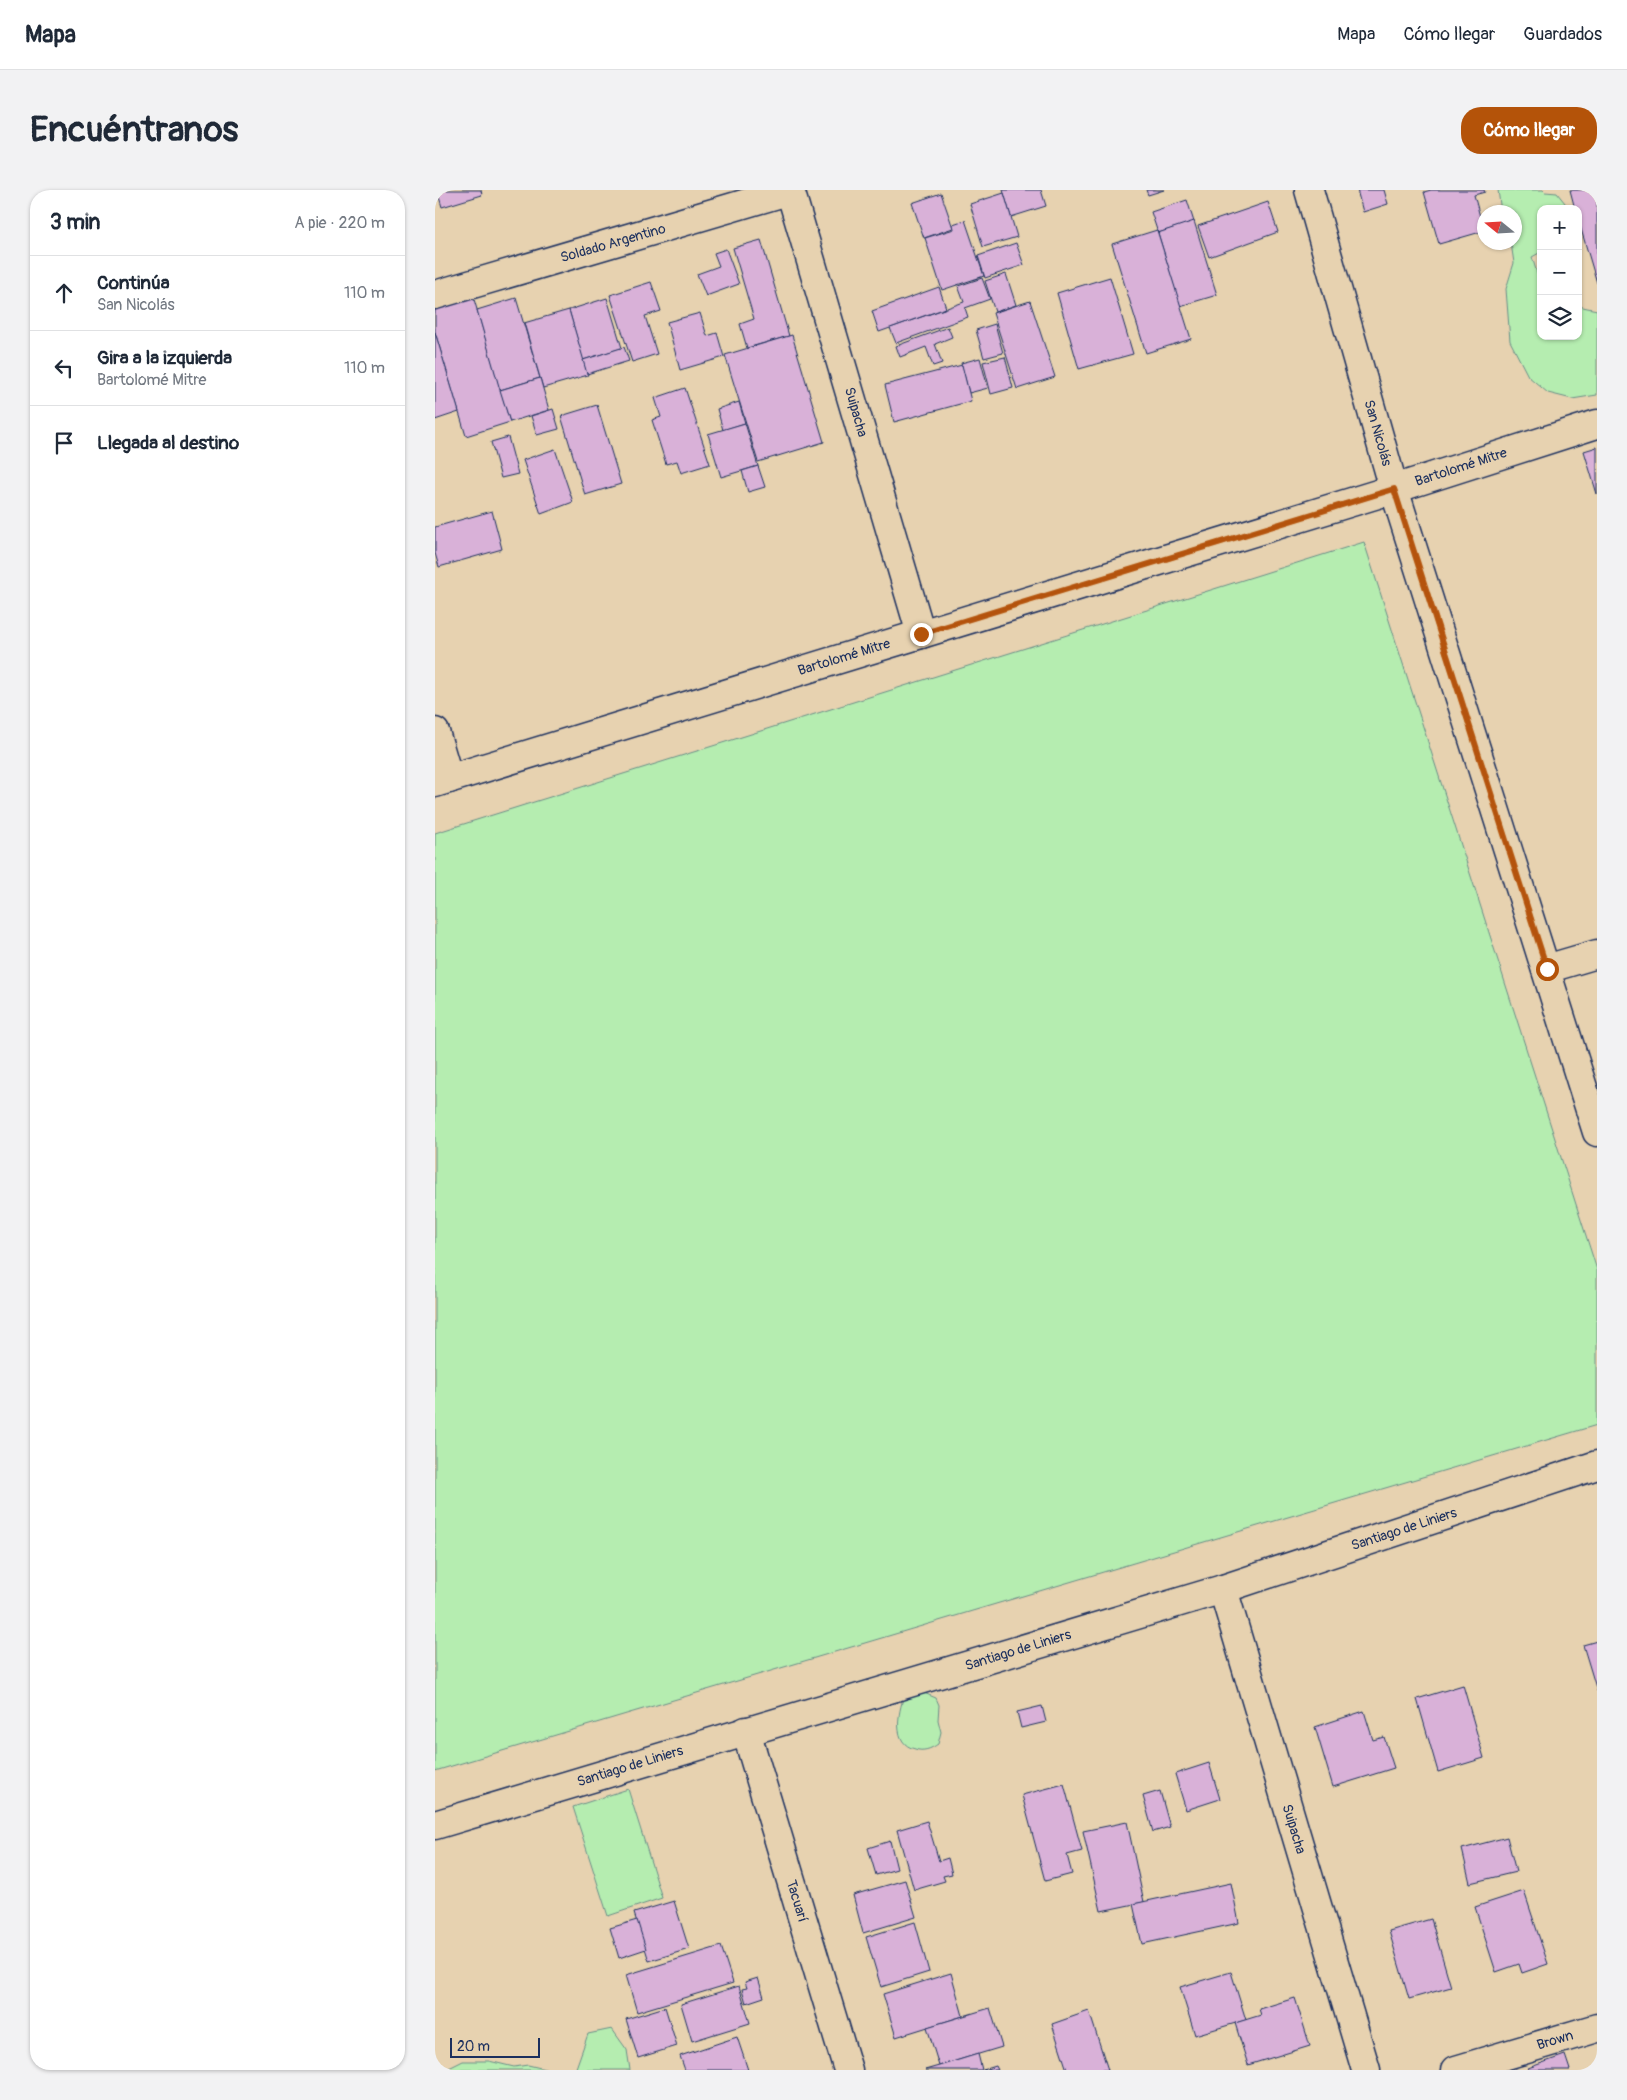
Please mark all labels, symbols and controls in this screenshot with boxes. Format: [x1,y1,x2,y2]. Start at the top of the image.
text: Mapa [25,20,76,49]
text: Mapa [1337,23,1375,46]
text: Cómo llegar [1403,23,1495,46]
text: Guardados [1523,23,1602,46]
button: Cómo llegar [1461,107,1597,154]
text: Encuéntranos [30,108,238,152]
north arrow [1477,205,1522,250]
map controls [1537,205,1582,340]
button: + [1537,205,1582,250]
text: 3 min [50,209,100,236]
text: A pie · 220 m [294,213,385,233]
street label: Soldado Argentino [558,220,668,266]
button: − [1537,250,1582,295]
text: Continúa [97,271,170,295]
icon: ahead [50,279,78,307]
text: 110 m [344,283,385,303]
text: San Nicolás [97,295,175,315]
button: layers [1537,295,1582,340]
text: Gira a la izquierda [97,346,232,370]
icon: left [50,354,78,382]
text: 110 m [344,358,385,378]
text: Bartolomé Mitre [97,370,206,390]
street label: Suipacha [841,385,871,439]
street label: San Nicolás [1360,398,1396,469]
icon: arrive [50,429,78,457]
text: Llegada al destino [97,431,239,455]
street label: Bartolomé Mitre [1413,444,1509,490]
route end [910,623,933,646]
street label: Bartolomé Mitre [796,635,892,679]
route start [1536,958,1559,981]
street label: Santiago de Liniers [1349,1504,1460,1554]
street label: Santiago de Liniers [963,1626,1074,1674]
street label: Santiago de Liniers [575,1742,686,1790]
street label: Suipacha [1278,1802,1310,1856]
street label: Tacuarí [783,1878,811,1924]
street label: Brown [1535,2026,1575,2054]
scale bar [450,2035,540,2058]
text: 20 m [457,2038,490,2055]

